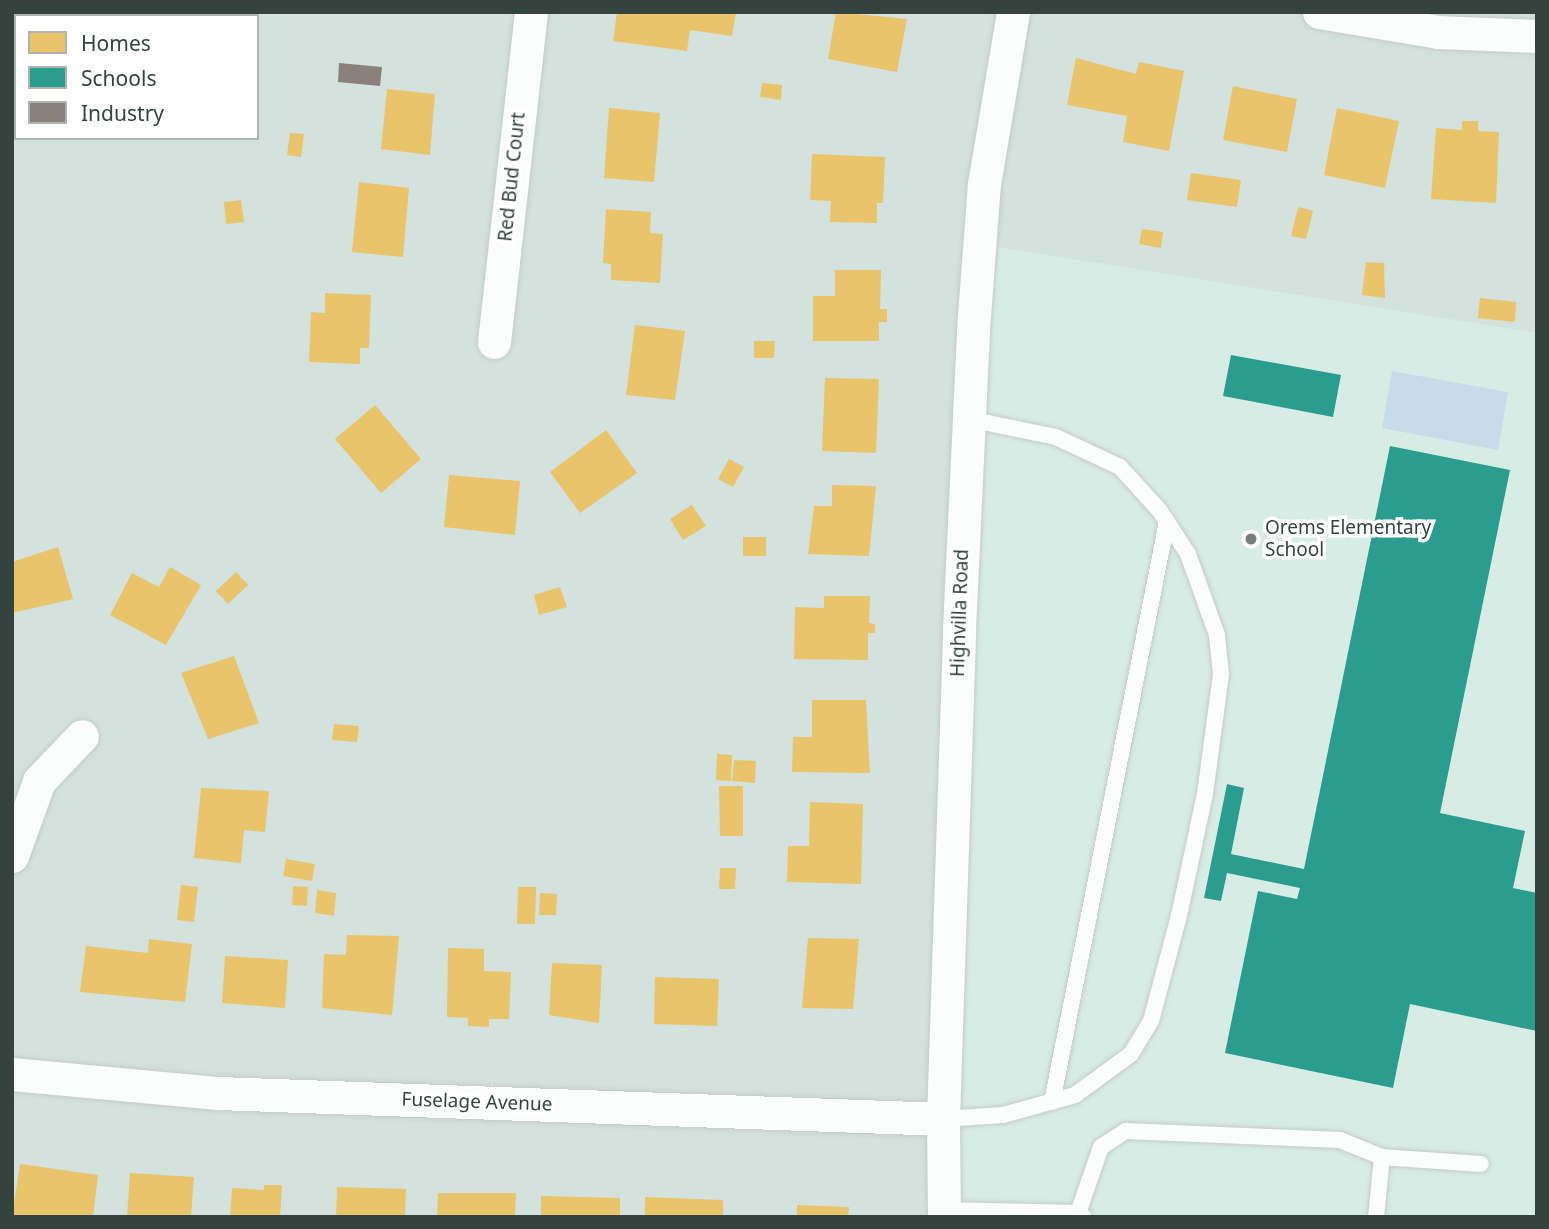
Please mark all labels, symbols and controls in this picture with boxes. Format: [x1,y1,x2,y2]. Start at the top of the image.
legend [14,14,259,140]
text: Homes [81,29,151,57]
text: Schools [81,64,156,92]
text: Industry [81,99,164,127]
street label: Red Bud Court [494,111,530,243]
place label: Orems Elementary School [1265,517,1431,561]
marker: Orems Elementary School [1243,531,1259,547]
street label: Highvilla Road [946,549,974,677]
street label: Fuselage Avenue [401,1088,553,1116]

